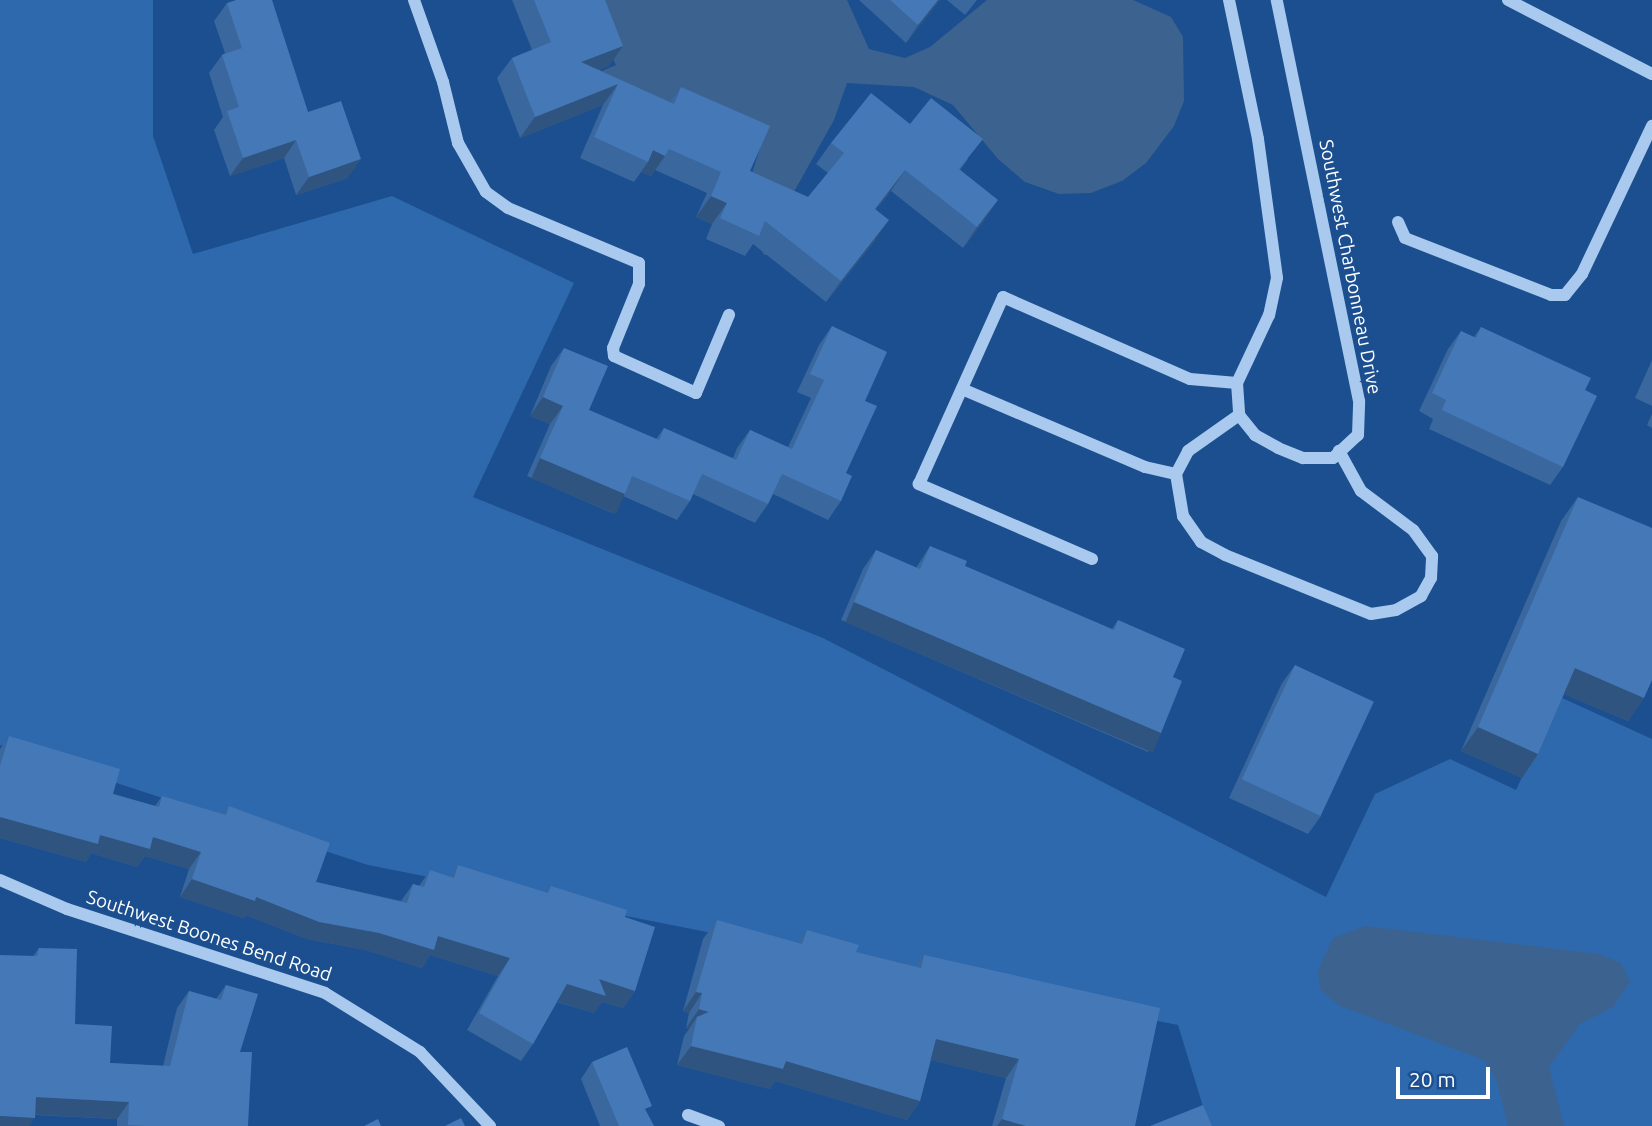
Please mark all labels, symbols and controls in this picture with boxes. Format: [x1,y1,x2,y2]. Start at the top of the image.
street label: Southwest Charbonneau Drive [1314,138,1386,396]
street label: Southwest Boones Bend Road [84,886,334,986]
scale bar [1400,1052,1494,1096]
text: 20 m [1409,1067,1456,1091]

